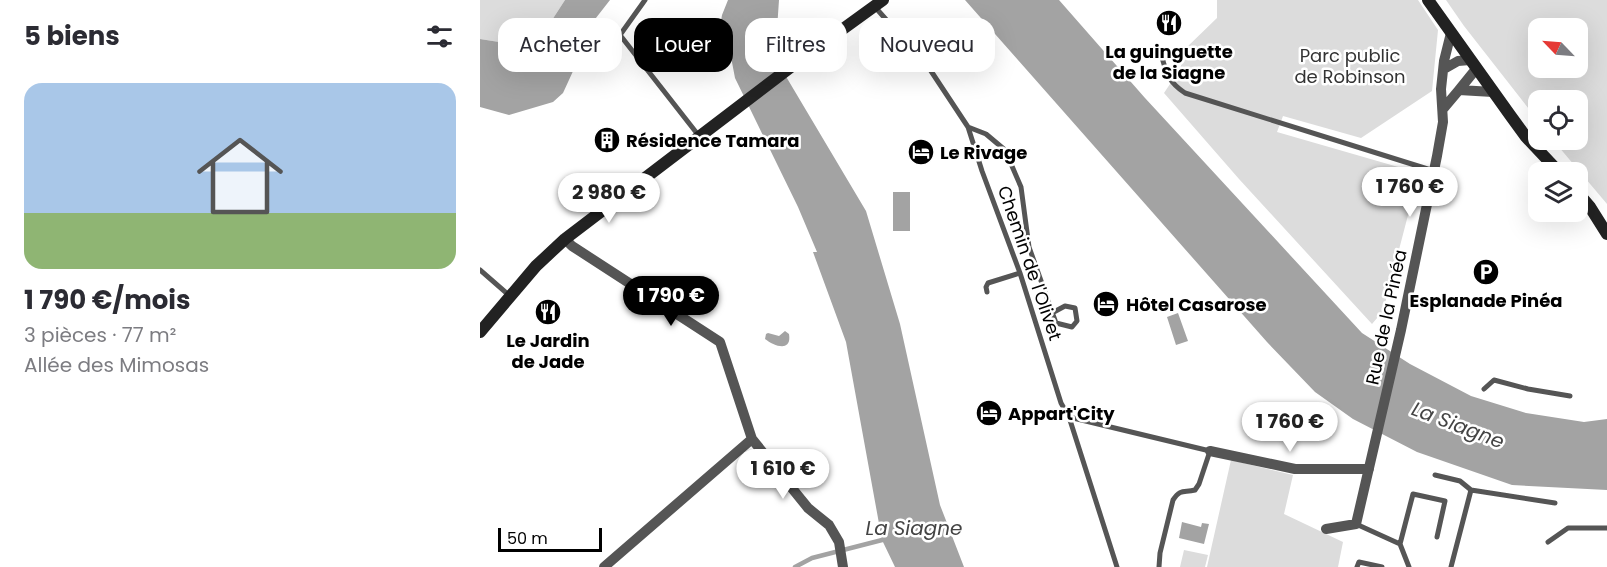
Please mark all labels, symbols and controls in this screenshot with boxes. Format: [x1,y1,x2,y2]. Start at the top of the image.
restaurant icon: La guinguette de la Siagne [1154,8,1184,38]
text: 5 biens [24,18,120,54]
chip: Acheter [498,18,622,72]
chip: Louer [634,18,733,72]
chip: Filtres [745,18,847,72]
chip: Nouveau [859,18,995,72]
north arrow [1528,18,1588,78]
map controls [1528,18,1588,222]
icon: filters [423,20,456,53]
place label: La guinguette de la Siagne [1105,39,1233,85]
park label: Parc public de Robinson [1294,43,1406,89]
button: locate [1528,90,1588,150]
icon: home [186,122,294,230]
building icon: Résidence Tamara [592,125,622,155]
place label: Résidence Tamara [626,128,799,153]
hotel icon: Le Rivage [906,137,936,167]
place label: Le Rivage [940,140,1027,165]
button: layers [1528,162,1588,222]
pin: 1 760 € [1355,167,1465,218]
text: 1 760 € [1376,172,1444,200]
pin: 2 980 € [554,173,664,224]
text: 2 980 € [572,178,646,206]
street label: Chemin de l'Olivet [992,182,1068,344]
street label: Rue de la Pinéa [1359,247,1413,387]
parking icon: Esplanade Pinéa [1471,257,1501,287]
pin: 1 790 € [616,276,726,327]
text: 1 790 € [637,281,705,309]
text: 1 790 €/mois [24,282,190,318]
place label: Esplanade Pinéa [1410,288,1563,313]
hotel icon: Hôtel Casarose [1091,289,1121,319]
place label: Hôtel Casarose [1126,292,1267,317]
restaurant icon: Le Jardin de Jade [533,297,563,327]
text: 3 pièces · 77 m² [24,321,176,349]
place label: Le Jardin de Jade [506,328,590,374]
text: Allée des Mimosas [24,351,209,379]
water label: La Siagne [1408,395,1508,455]
hotel icon: Appart'City [974,398,1004,428]
place label: Appart'City [1008,401,1115,426]
pin: 1 760 € [1235,402,1345,453]
text: 1 760 € [1256,407,1324,435]
pin: 1 610 € [728,449,838,500]
text: 1 610 € [750,454,816,482]
water label: La Siagne [866,514,962,542]
scale bar [498,525,602,552]
text: 50 m [507,527,548,550]

